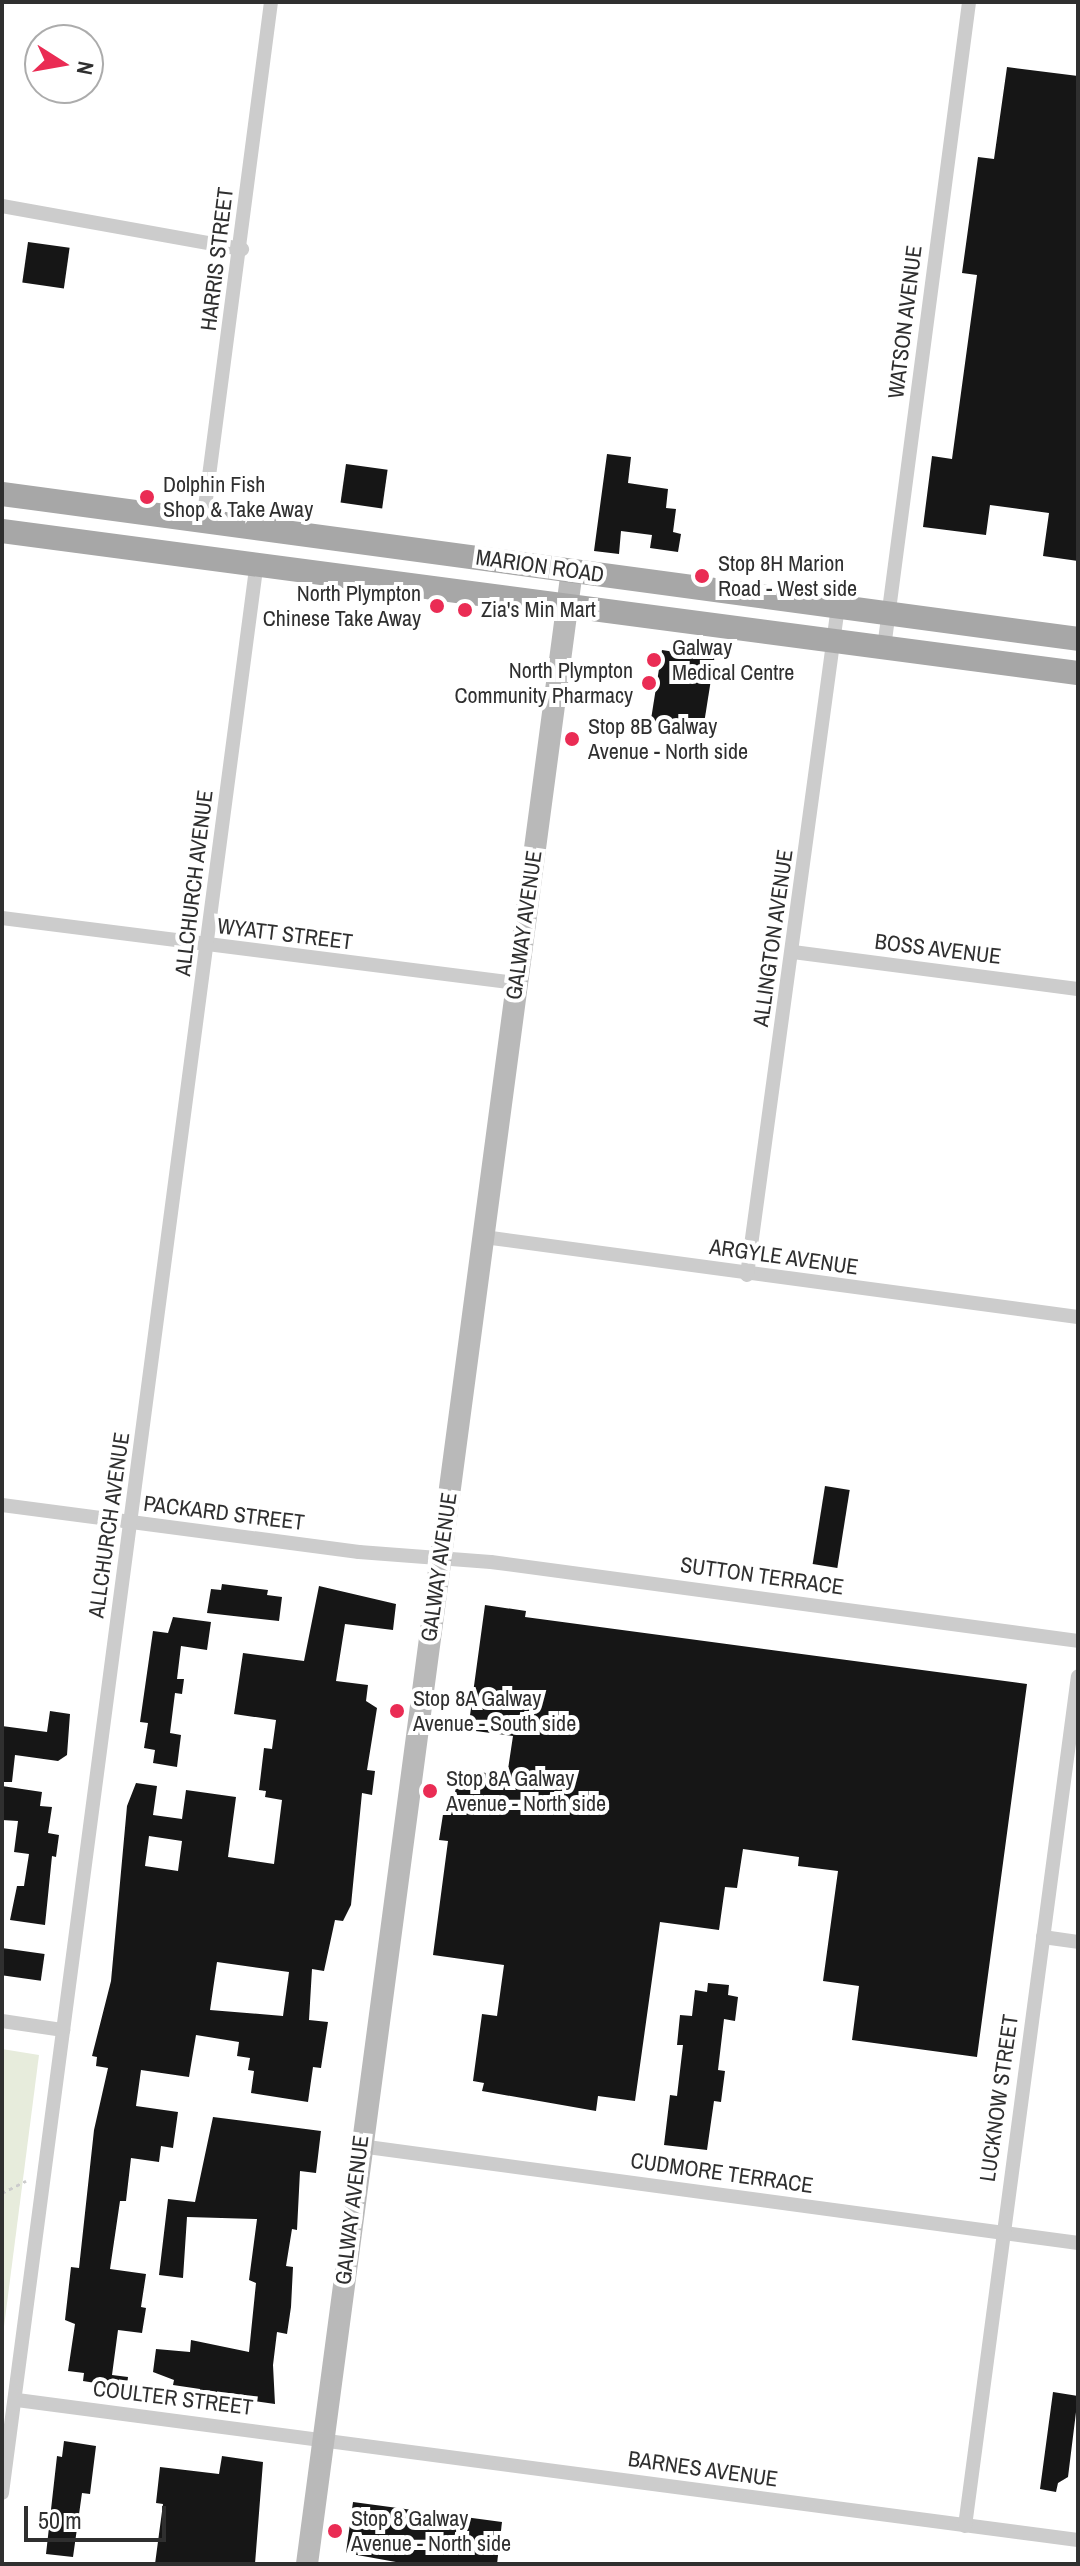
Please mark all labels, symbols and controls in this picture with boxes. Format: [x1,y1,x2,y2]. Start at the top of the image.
north arrow [24,24,104,104]
text: N [70,59,102,77]
street label: HARRIS STREET [195,186,239,332]
street label: WATSON AVENUE [882,243,928,401]
place label: Dolphin Fish Shop & Take Away [163,471,314,522]
marker: Dolphin Fish Shop & Take Away [138,488,156,506]
street label: MARION ROAD [474,544,606,588]
place label: Stop 8H Marion Road - West side [718,550,857,602]
marker: Stop 8H Marion Road - West side [693,567,711,585]
place label: North Plympton Chinese Take Away [262,580,421,632]
marker: North Plympton Chinese Take Away [428,597,446,615]
place label: Zia's Min Mart [481,597,596,623]
marker: Zia's Min Mart [456,601,474,619]
place label: Galway Medical Centre [672,634,794,686]
marker: Galway Medical Centre [643,649,665,671]
place label: North Plympton Community Pharmacy [455,657,633,708]
marker: North Plympton Community Pharmacy [640,674,658,692]
place label: Stop 8B Galway Avenue - North side [588,713,748,764]
marker: Stop 8B Galway Avenue - North side [563,730,581,748]
street label: ALLCHURCH AVENUE [169,788,219,978]
street label: ALLINGTON AVENUE [747,847,799,1029]
street label: GALWAY AVENUE [500,848,548,1002]
street label: WYATT STREET [216,913,354,955]
street label: BOSS AVENUE [873,928,1003,970]
street label: ARGYLE AVENUE [707,1233,861,1281]
street label: ALLCHURCH AVENUE [83,1430,135,1620]
street label: PACKARD STREET [142,1490,306,1536]
street label: GALWAY AVENUE [415,1490,463,1644]
street label: SUTTON TERRACE [678,1551,846,1601]
place label: Stop 8A Galway Avenue - South side [413,1685,576,1736]
marker: Stop 8A Galway Avenue - South side [388,1702,406,1720]
place label: Stop 8A Galway Avenue - North side [446,1765,606,1816]
marker: Stop 8A Galway Avenue - North side [421,1782,439,1800]
street label: LUCKNOW STREET [974,2013,1024,2183]
street label: GALWAY AVENUE [330,2133,374,2287]
street label: CUDMORE TERRACE [629,2147,815,2199]
street label: COULTER STREET [91,2375,255,2421]
street label: BARNES AVENUE [626,2445,780,2493]
scale bar [28,2490,170,2540]
text: 50 m [38,2504,82,2536]
place label: Stop 8 Galway Avenue - North side [351,2505,511,2556]
marker: Stop 8 Galway Avenue - North side [326,2522,344,2540]

